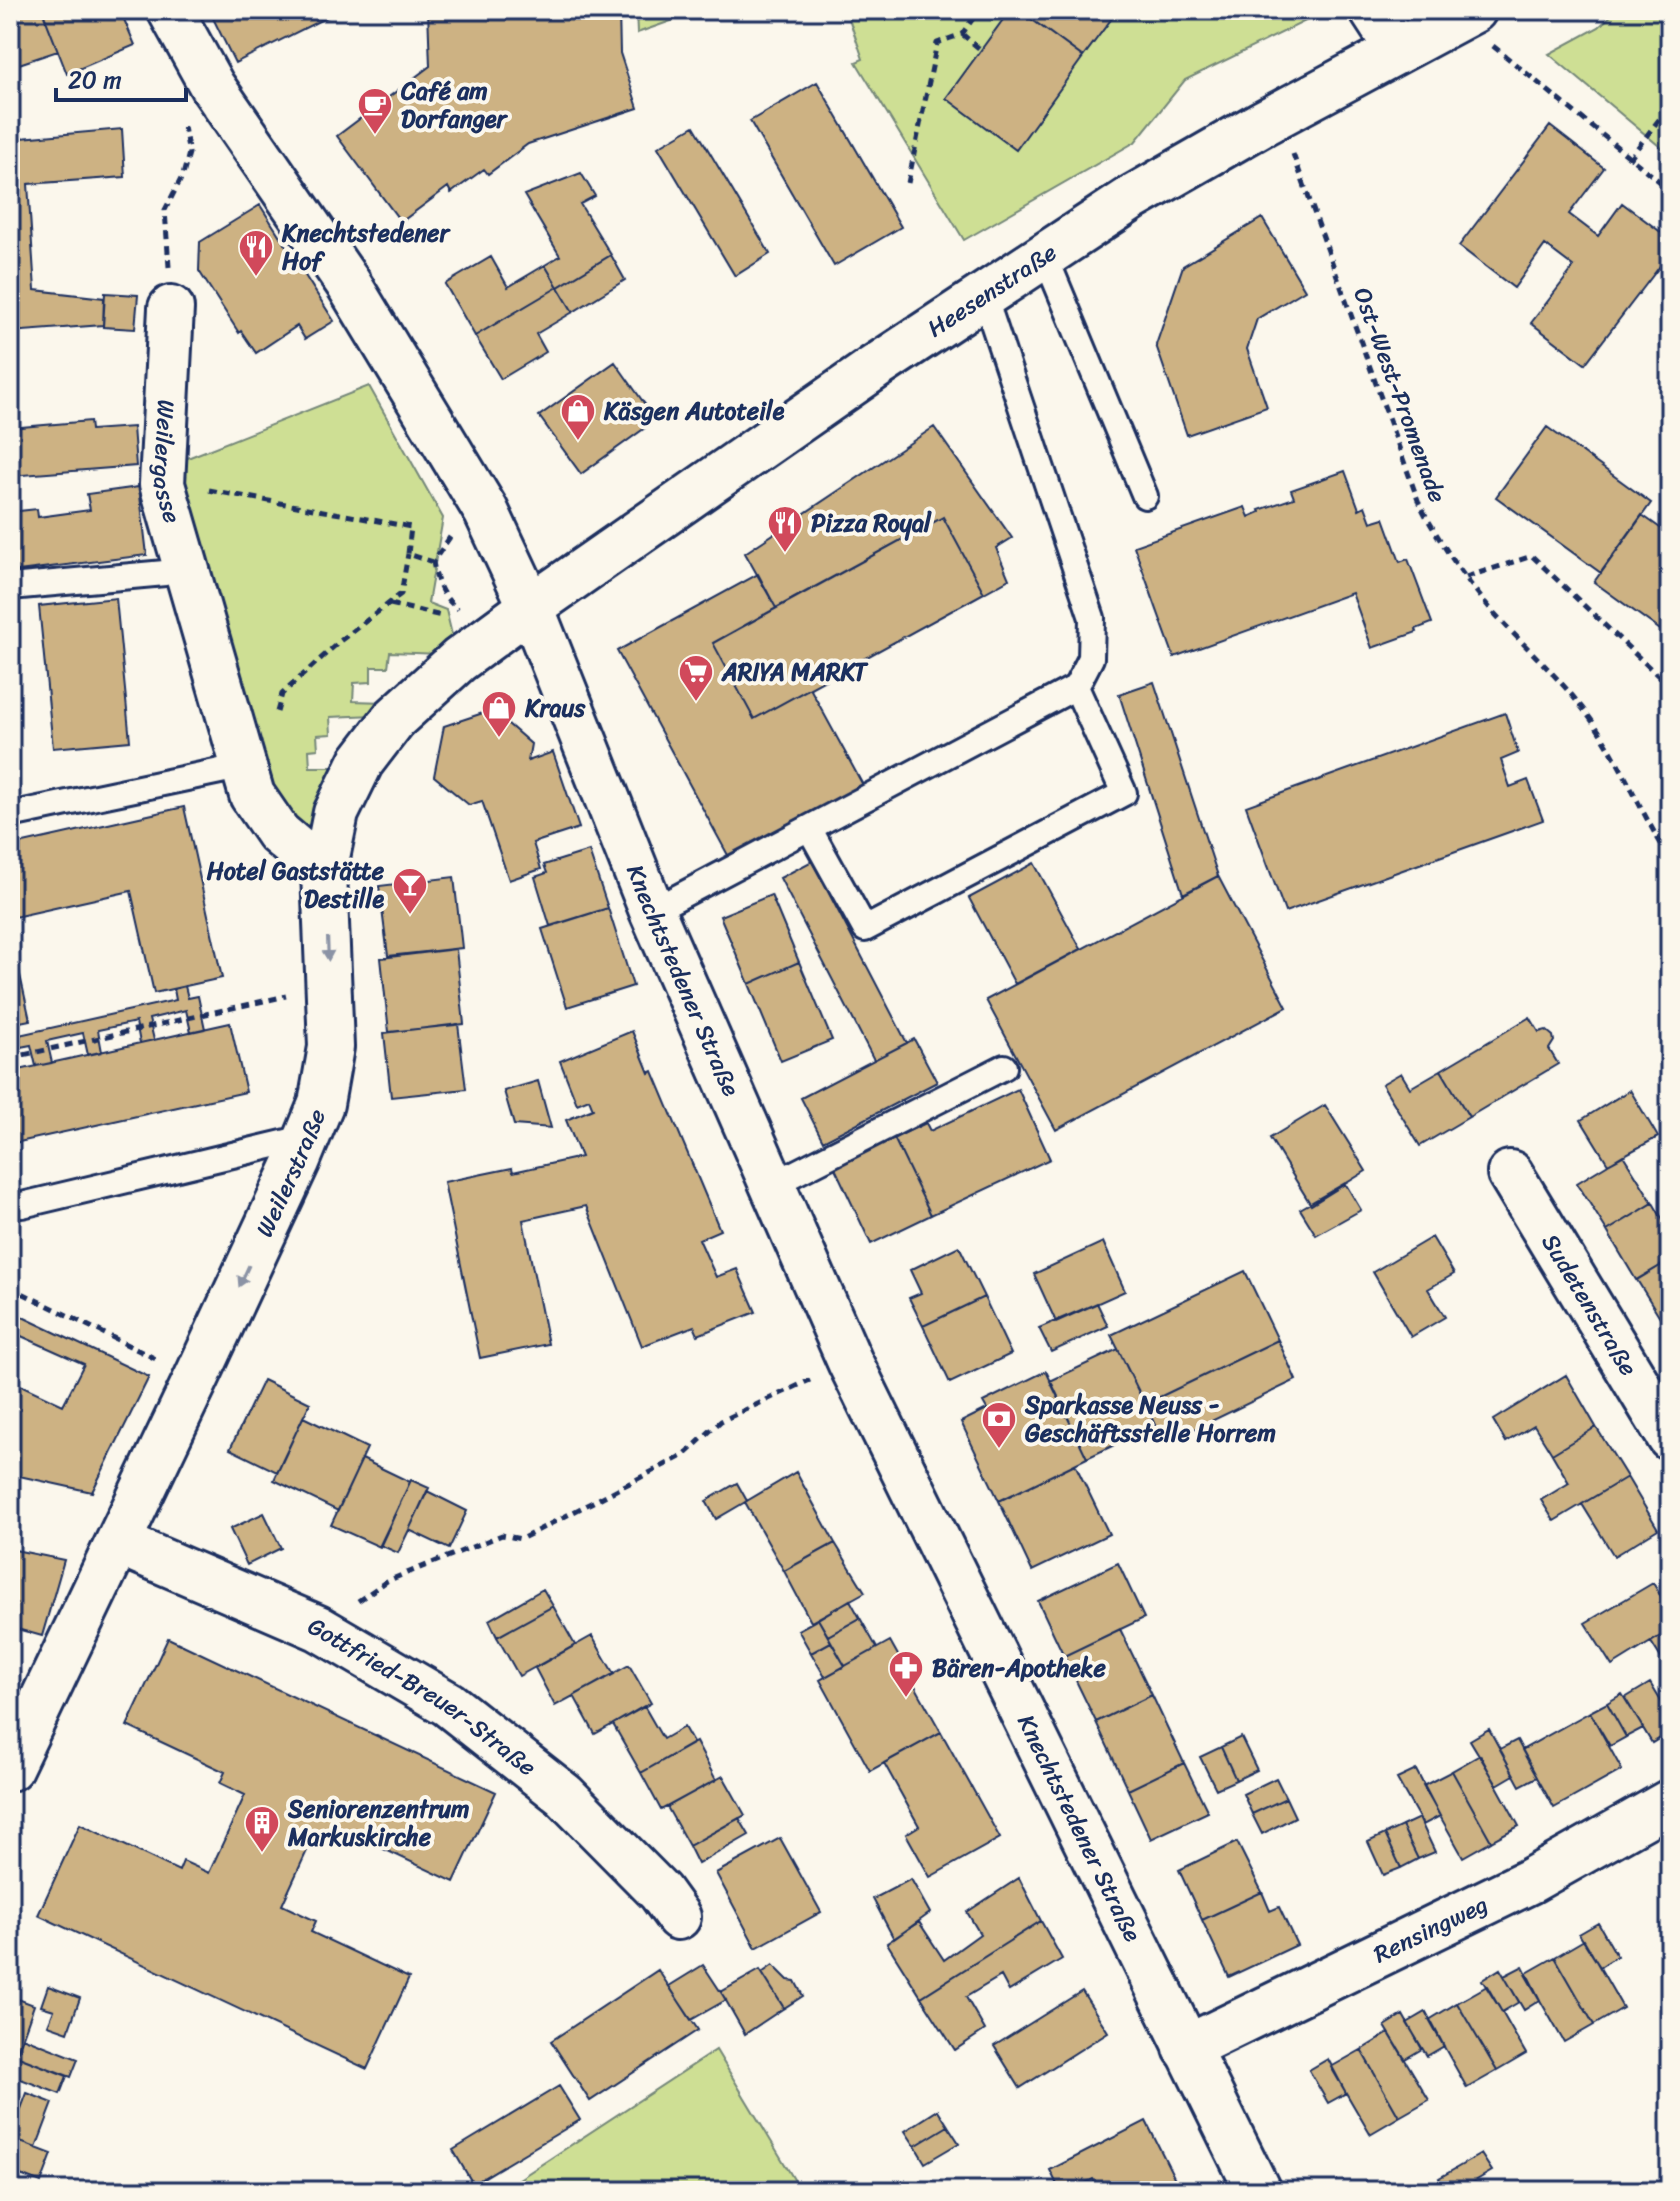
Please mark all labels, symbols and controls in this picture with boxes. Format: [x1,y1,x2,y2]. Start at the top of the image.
scale bar [56,52,186,102]
text: 20 m [68,59,122,101]
place label: Café am Dorfanger [400,70,509,140]
cafe icon: Café am Dorfanger [356,86,394,136]
place label: Knechtstedener Hof [281,212,451,282]
restaurant icon: Knechtstedener Hof [237,228,275,278]
street label: Heesenstraße [918,232,1065,349]
street label: Ost-West-Promenade [1342,281,1458,509]
place label: Käsgen Autoteile [603,390,785,432]
shop icon: Käsgen Autoteile [559,392,597,442]
street label: Weilergasse [141,399,193,528]
place label: Pizza Royal [811,502,932,544]
restaurant icon: Pizza Royal [766,504,804,554]
place label: ARIYA MARKT [721,651,869,693]
supermarket icon: ARIYA MARKT [677,653,715,703]
place label: Kraus [524,687,586,729]
shop icon: Kraus [480,689,518,739]
place label: Hotel Gaststätte Destille [207,850,385,920]
street label: Knechtstedener Straße [615,858,752,1104]
bar icon: Hotel Gaststätte Destille [391,866,429,916]
one-way arrow [321,937,334,962]
street label: Weilerstraße [244,1102,338,1244]
street label: Sudetenstraße [1530,1225,1649,1384]
one-way arrow [237,1264,251,1288]
place label: Sparkasse Neuss - Geschäftsstelle Horrem [1024,1384,1276,1454]
bank icon: Sparkasse Neuss - Geschäftsstelle Horrem [980,1400,1018,1450]
street label: Gottfried-Breuer-Straße [301,1605,546,1787]
place label: Bären-Apotheke [932,1647,1106,1689]
pharmacy icon: Bären-Apotheke [887,1649,925,1699]
street label: Knechtstedener Straße [1006,1707,1153,1950]
place label: Seniorenzentrum Markuskirche [287,1788,470,1858]
building icon: Seniorenzentrum Markuskirche [243,1804,281,1854]
street label: Rensingweg [1366,1883,1495,1975]

